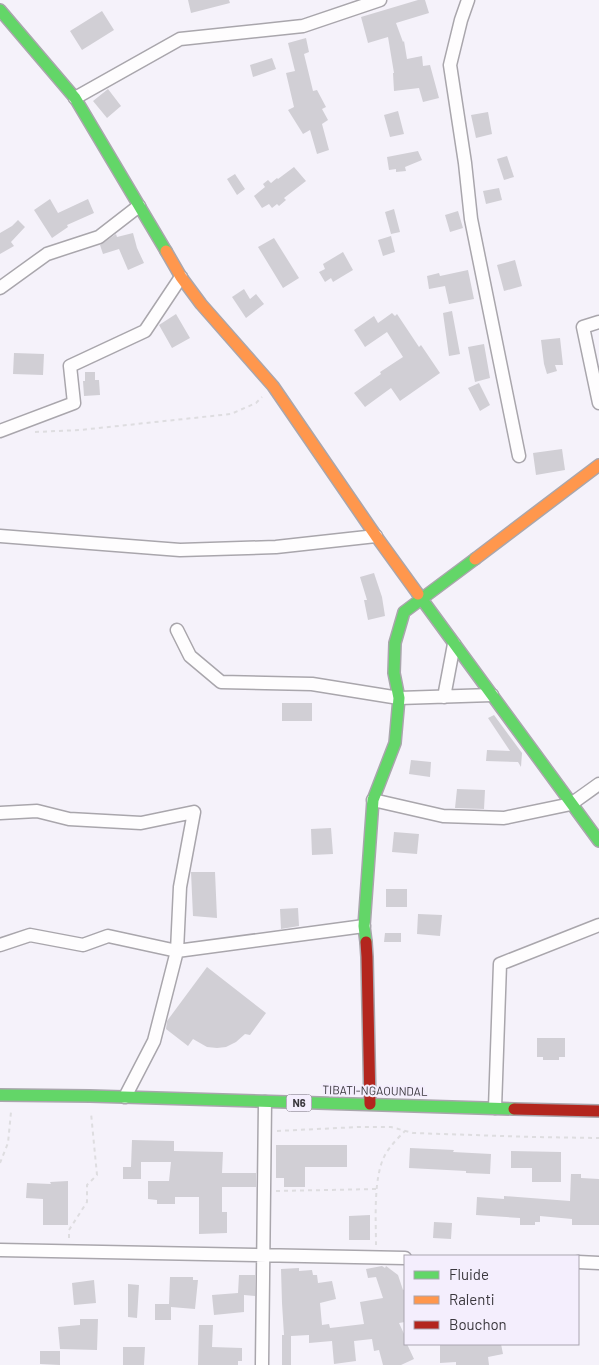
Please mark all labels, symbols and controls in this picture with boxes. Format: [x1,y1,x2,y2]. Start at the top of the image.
street label: TIBATI-NGAOUNDAL [322,1082,428,1098]
road number: N6 [286,1094,312,1112]
legend [404,1255,579,1345]
text: Fluide [449,1265,489,1283]
text: Ralenti [449,1290,495,1308]
text: Bouchon [449,1315,507,1333]

